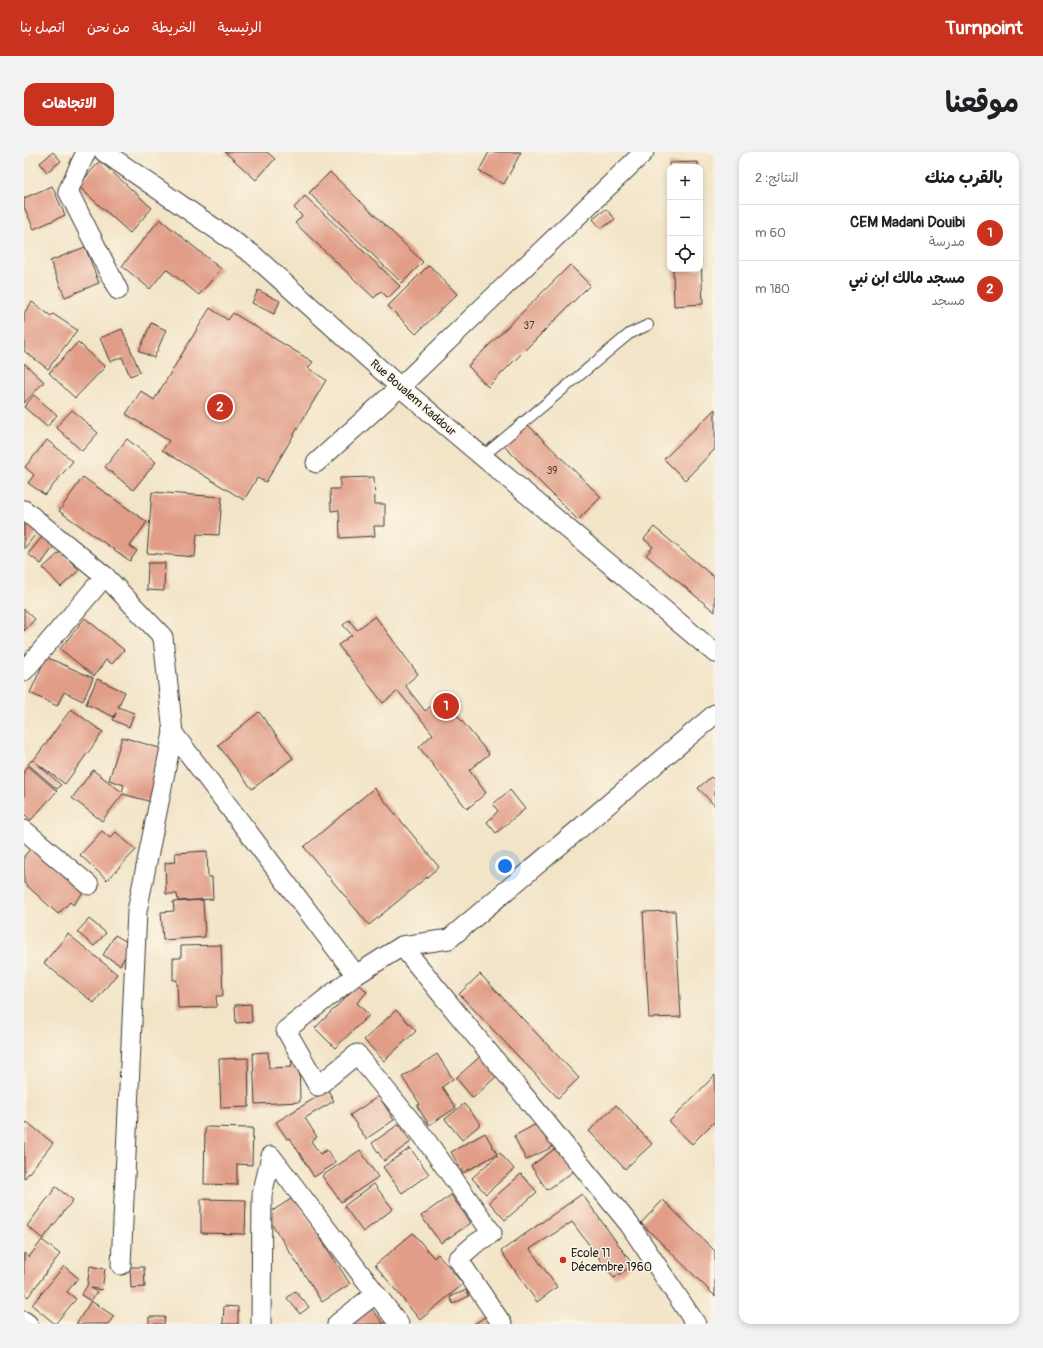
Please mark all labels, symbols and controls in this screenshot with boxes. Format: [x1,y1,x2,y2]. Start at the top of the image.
text: Turnpoint [945,16,1023,40]
text: اتصل بنا [20,19,65,36]
text: من نحن [87,19,130,36]
text: الخريطة [152,19,196,36]
text: الرئيسية [218,19,262,36]
button: الاتجاهات [24,83,114,126]
text: موقعنا [945,86,1019,121]
map controls [667,164,703,272]
button: + [667,164,703,200]
text: بالقرب منك [925,167,1003,188]
text: النتائج: 2 [755,170,799,186]
button: − [667,200,703,236]
text: CEM Madani Douibi [850,213,965,232]
text: 60 m [755,225,786,241]
text: 1 [987,225,993,241]
text: مدرسة [929,234,965,250]
button: locate [667,236,703,272]
text: مسجد مالك ابن نبي [849,269,965,288]
text: 180 m [755,281,790,297]
text: 2 [986,281,994,297]
text: مسجد [932,293,965,309]
house number: 37 [524,320,535,332]
street label: Rue Boualem Kaddour [367,356,460,440]
pin: 2 [207,392,233,422]
house number: 39 [547,465,557,477]
pin: 1 [433,691,459,721]
your location [495,856,515,876]
place label: Ecole 11 Décembre 1960 [571,1246,652,1275]
marker: Ecole 11 Décembre 1960 [558,1255,568,1265]

